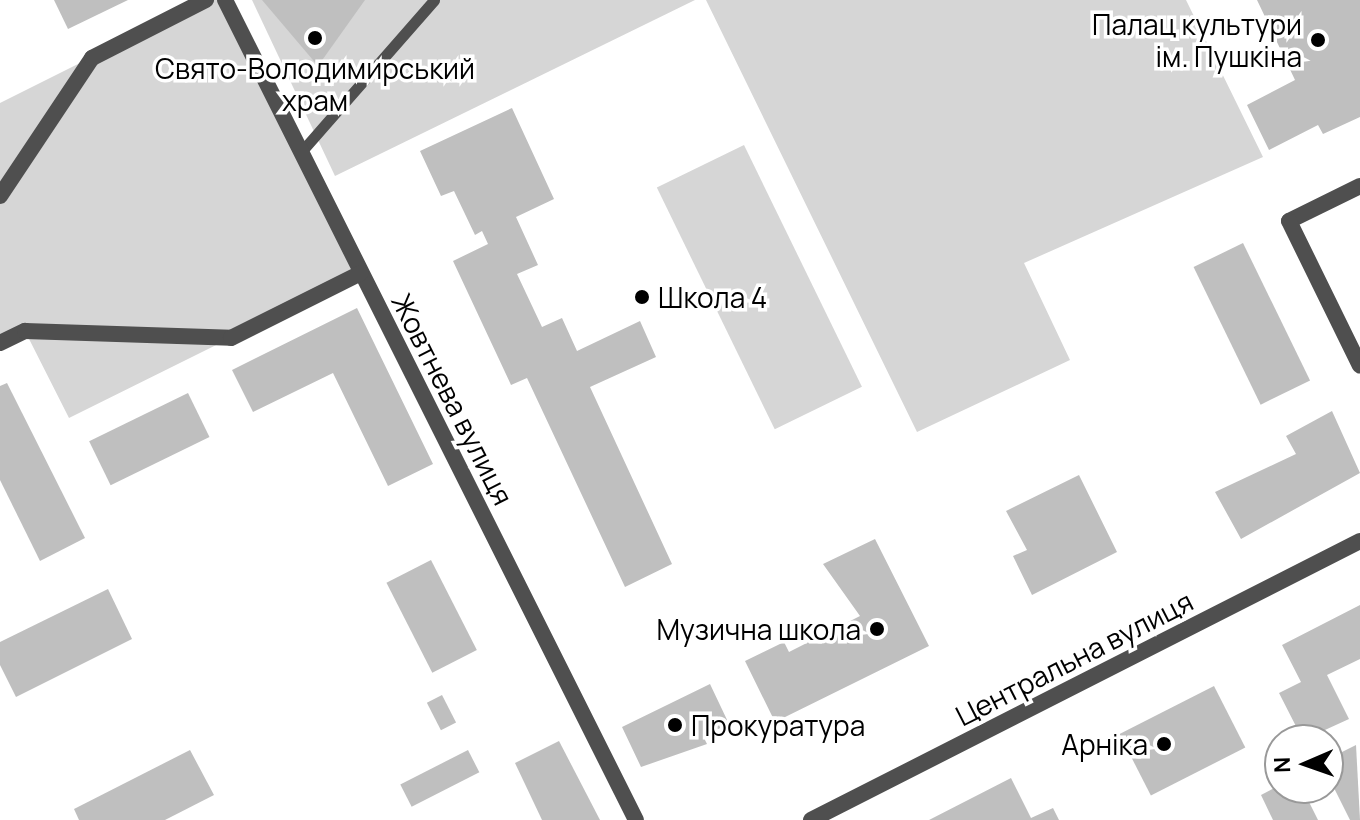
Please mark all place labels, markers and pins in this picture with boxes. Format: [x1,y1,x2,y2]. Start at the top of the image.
place label: Палац культури ім. Пушкіна [1092,7,1302,73]
marker: Свято-Володимирський храм [306,29,324,47]
marker: Палац культури ім. Пушкіна [1309,31,1327,49]
place label: Свято-Володимирський храм [155,51,475,117]
place label: Школа 4 [658,280,767,314]
marker: Школа 4 [633,288,651,306]
place label: Музична школа [657,612,861,646]
marker: Музична школа [868,620,886,638]
place label: Прокуратура [691,708,865,742]
marker: Прокуратура [666,716,684,734]
place label: Арніка [1061,727,1148,761]
marker: Арніка [1155,735,1173,753]

